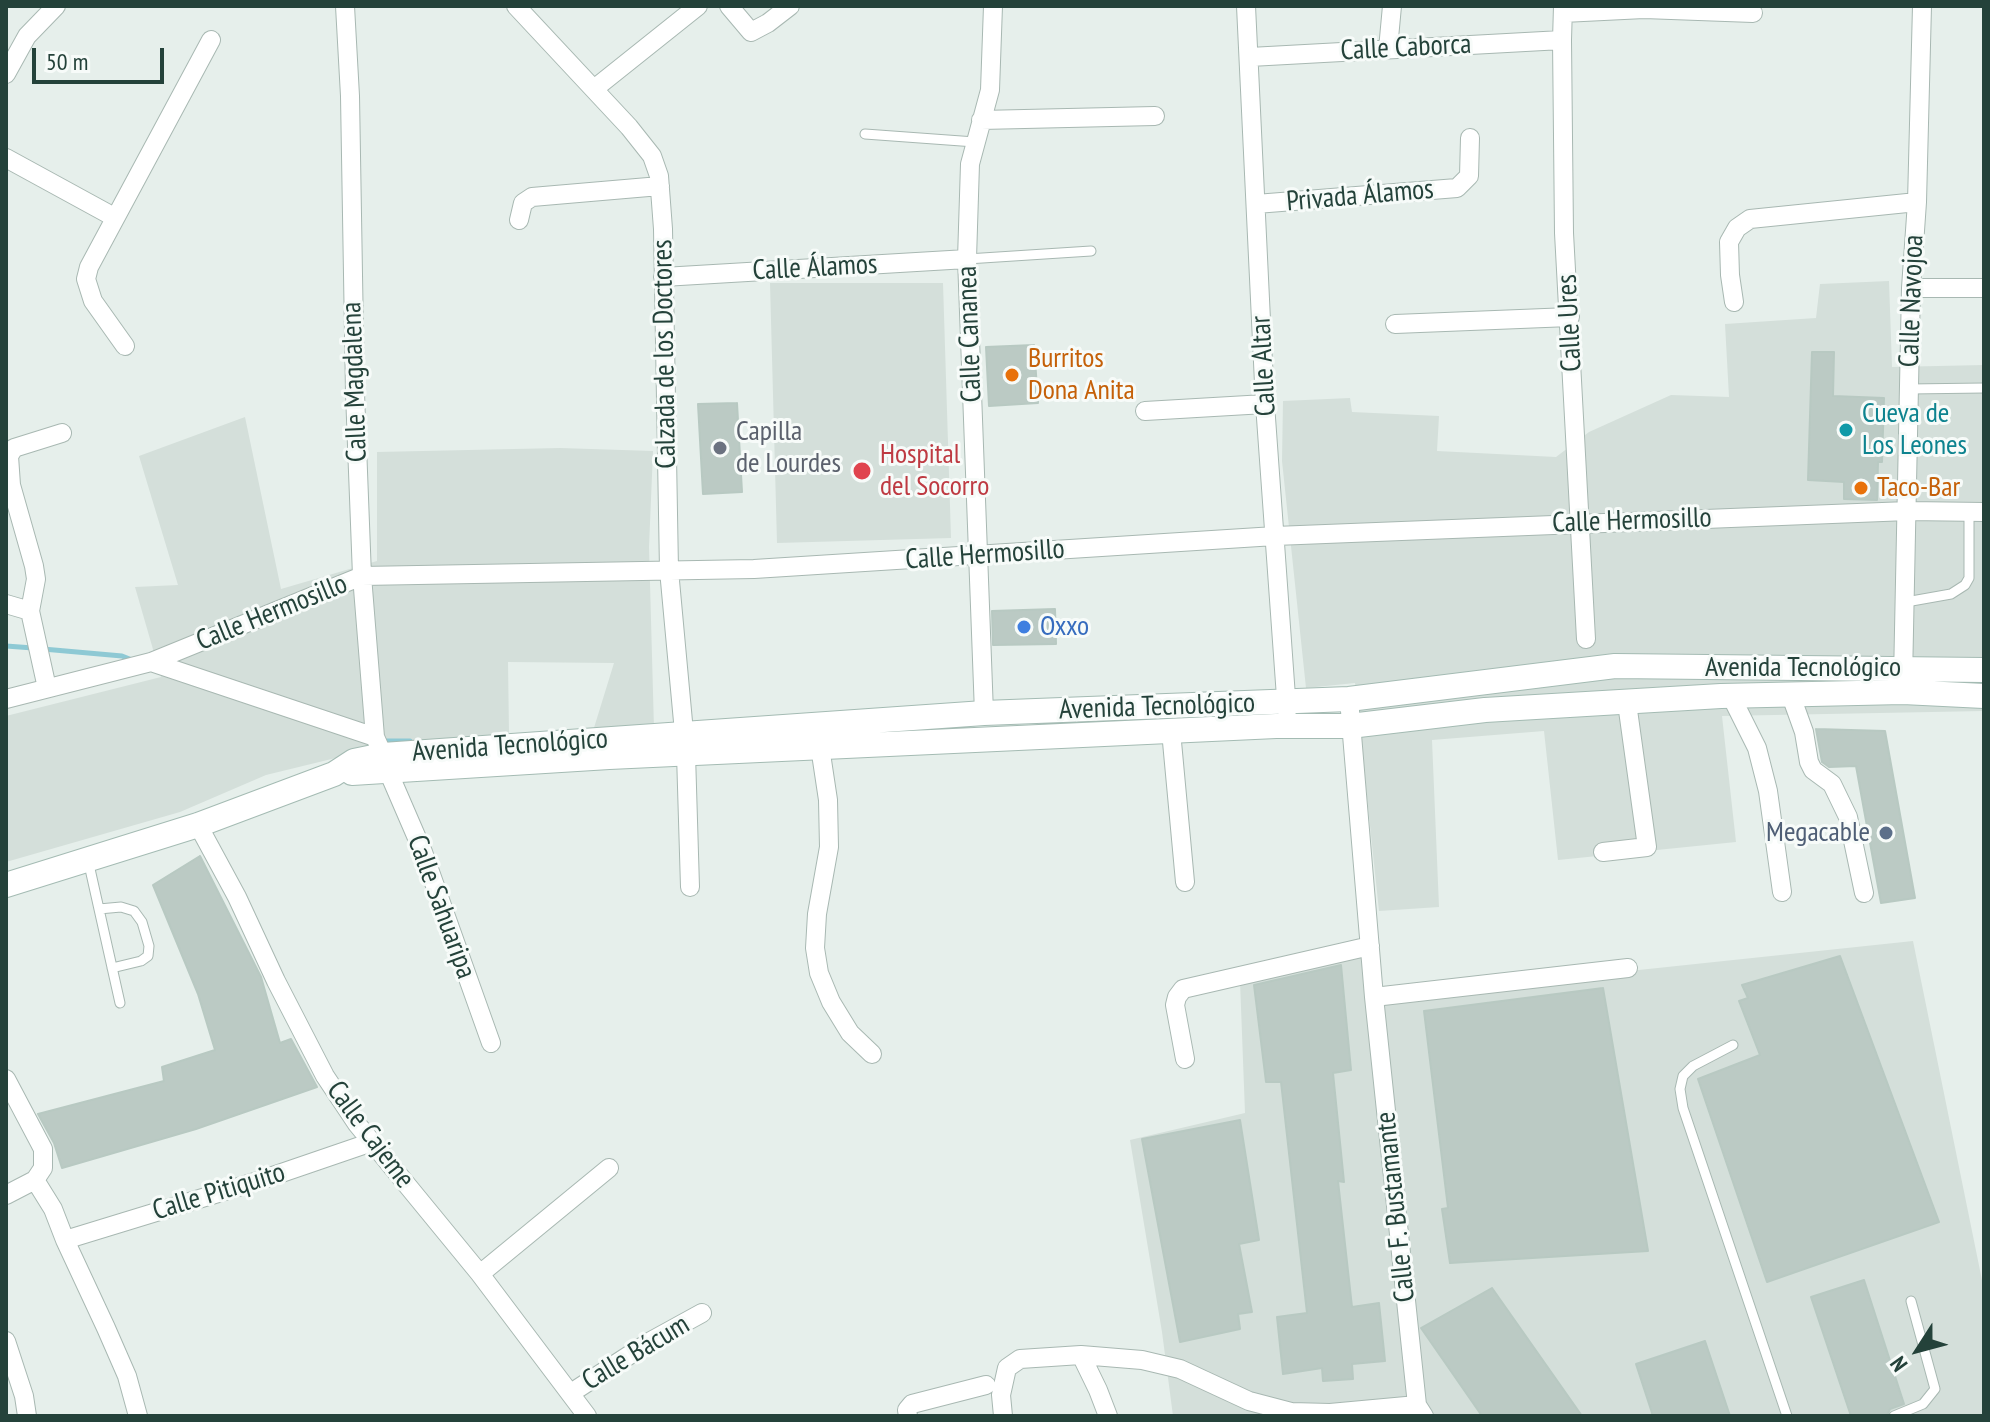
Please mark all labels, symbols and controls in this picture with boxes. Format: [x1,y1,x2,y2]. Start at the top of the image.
street label: Calle Caborca [1340,28,1472,68]
scale bar [36,32,168,82]
text: 50 m [46,46,88,77]
street label: Privada Álamos [1285,173,1435,219]
street label: Calle Navojoa [1893,234,1931,368]
street label: Calzada de los Doctores [646,239,684,469]
street label: Calle Álamos [752,248,878,288]
street label: Calle Cananea [951,265,989,403]
street label: Calle Ures [1551,273,1589,373]
street label: Calle Magdalena [335,301,375,463]
street label: Calle Altar [1245,315,1283,417]
place label: Burritos Dona Anita [1028,342,1135,408]
marker: Burritos Dona Anita [1003,366,1021,384]
place label: Cueva de Los Leones [1862,397,1967,463]
place label: Capilla de Lourdes [736,415,841,481]
marker: Cueva de Los Leones [1837,421,1855,439]
place label: Hospital del Socorro [880,438,989,504]
marker: Capilla de Lourdes [711,439,729,457]
marker: Hospital del Socorro [851,460,873,482]
place label: Taco-Bar [1877,471,1960,505]
marker: Taco-Bar [1852,479,1870,497]
street label: Calle Hermosillo [1552,501,1712,541]
street label: Calle Hermosillo [904,533,1066,577]
street label: Calle Hermosillo [192,568,352,658]
place label: Oxxo [1040,610,1089,644]
marker: Oxxo [1015,618,1033,636]
street label: Avenida Tecnológico [1705,651,1901,685]
street label: Avenida Tecnológico [1058,687,1256,727]
street label: Avenida Tecnológico [411,722,609,770]
place label: Megacable [1766,816,1870,850]
marker: Megacable [1877,824,1895,842]
street label: Calle Sahuaripa [400,831,482,983]
street label: Calle Cajeme [319,1075,421,1195]
street label: Calle F. Bustamante [1369,1110,1423,1304]
street label: Calle Pitiquito [149,1156,289,1228]
street label: Calle Bácum [576,1308,696,1398]
north arrow [1878,1310,1958,1390]
text: N [1884,1351,1913,1377]

